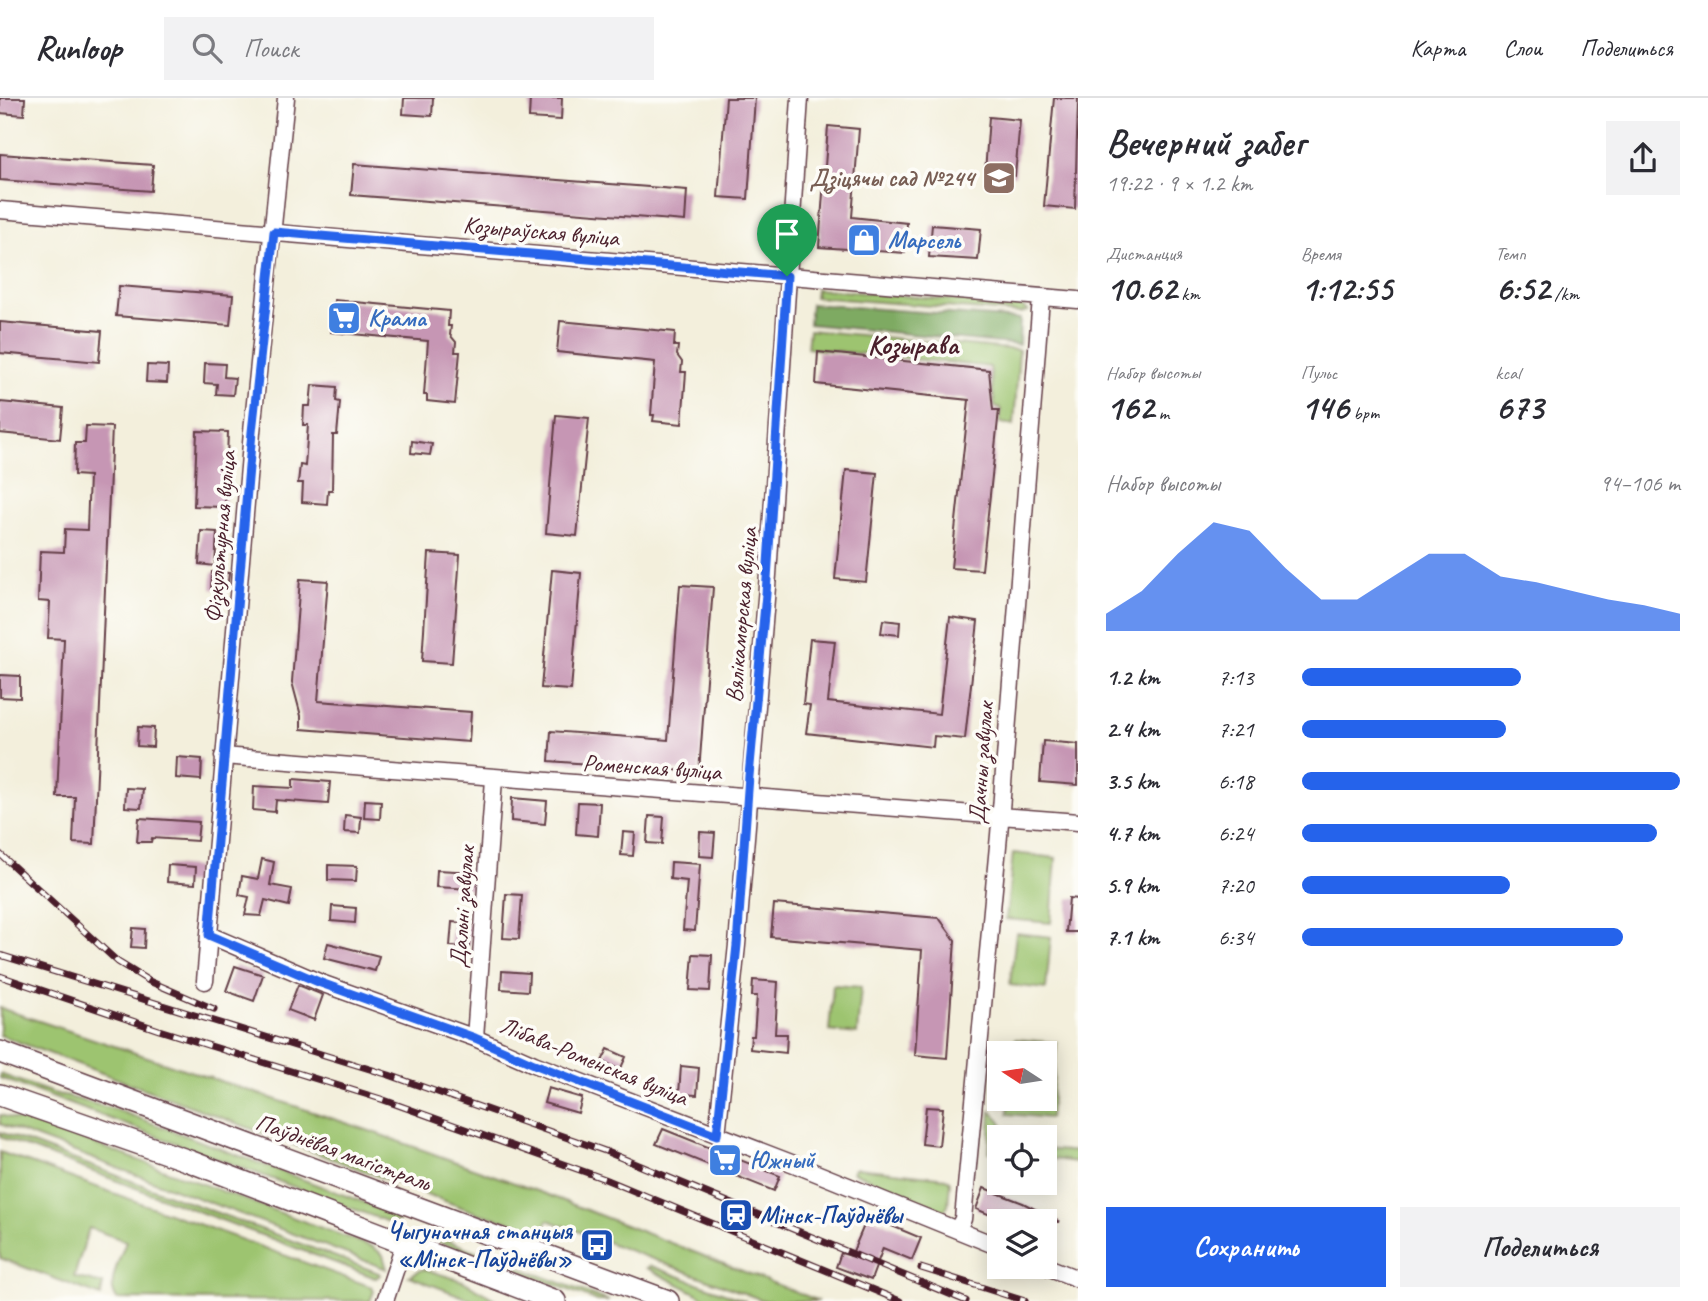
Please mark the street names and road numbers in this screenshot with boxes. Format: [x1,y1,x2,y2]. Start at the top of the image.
street label: Козыраўская вуліца [462,209,622,254]
street label: Фізкультурная вуліца [198,448,244,624]
street label: Вялікаморская вуліца [718,525,764,704]
street label: Дачны завулак [962,699,1001,825]
street label: Роменская вуліца [582,747,724,787]
street label: Дальні завулак [443,843,482,969]
street label: Лібава-Роменская вуліца [496,1010,694,1113]
street label: Паўднёвая магістраль [252,1107,436,1198]

